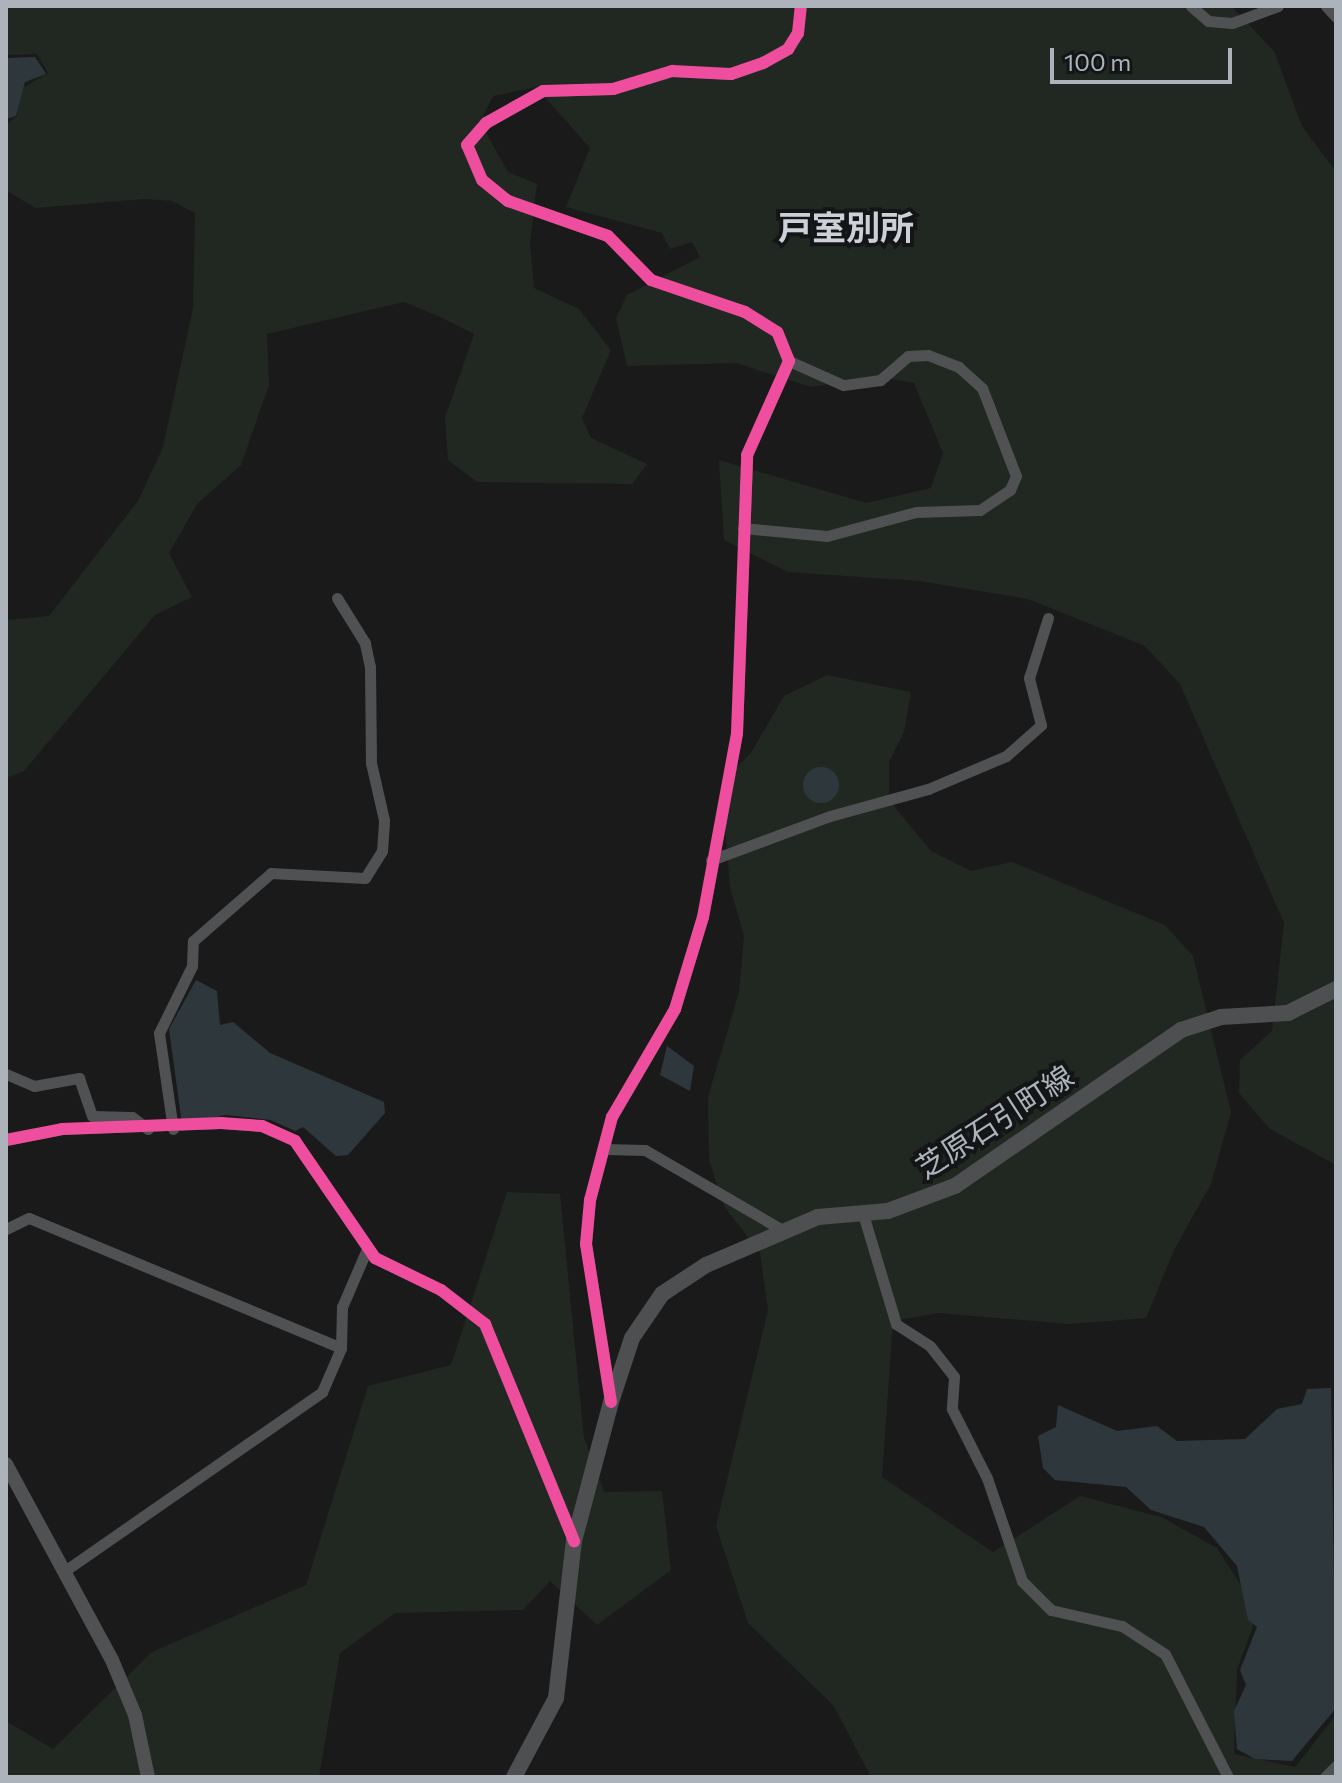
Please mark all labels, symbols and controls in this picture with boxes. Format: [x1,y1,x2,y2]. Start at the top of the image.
scale bar [1054,32,1236,82]
text: 100 m [1064,47,1131,76]
district label: 戸室別所 [778,207,914,247]
street label: 芝原石引町線 [909,1057,1079,1185]

